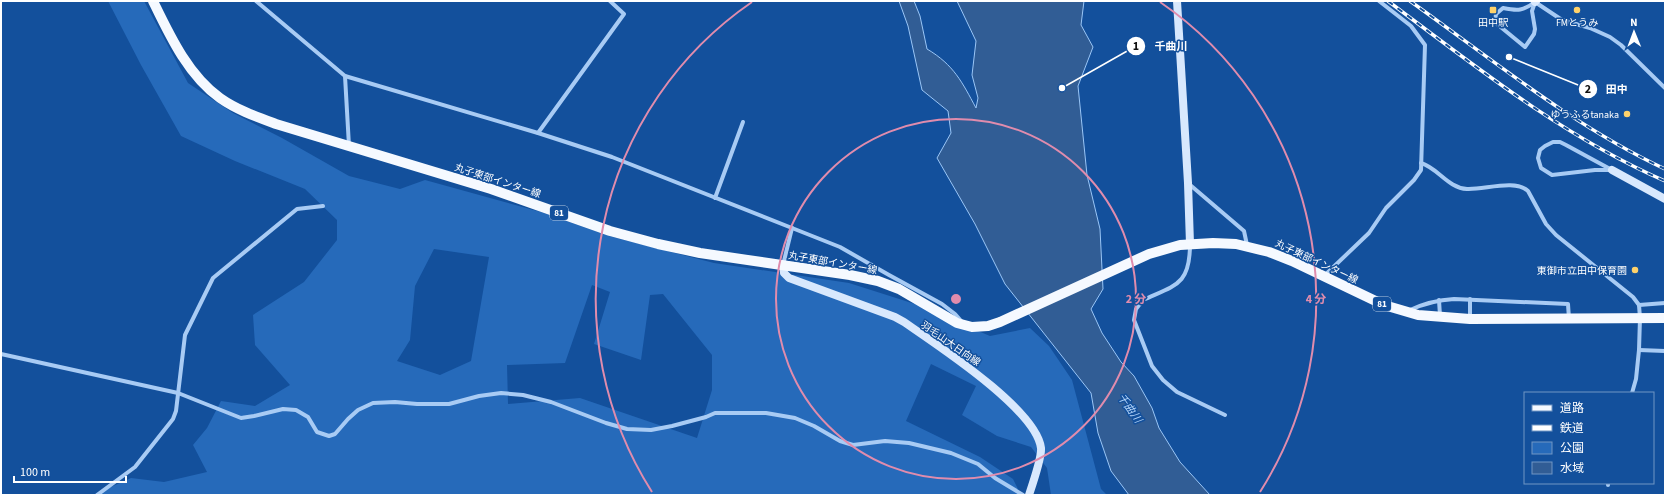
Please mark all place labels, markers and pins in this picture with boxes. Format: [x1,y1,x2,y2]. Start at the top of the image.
marker: 田中駅 [1488,5,1498,15]
marker: FMとうみ [1572,5,1582,15]
place label: 田中駅 [1478,16,1509,30]
place label: FMとうみ [1556,16,1598,30]
callout: 千曲川 [1126,34,1195,57]
callout: 田中 [1578,77,1636,100]
place label: ゆうふるtanaka [1550,108,1619,122]
marker: ゆうふるtanaka [1622,109,1632,119]
place label: 東御市立田中保育園 [1537,264,1627,278]
marker: 東御市立田中保育園 [1630,265,1640,275]
centre of rings [949,292,963,306]

